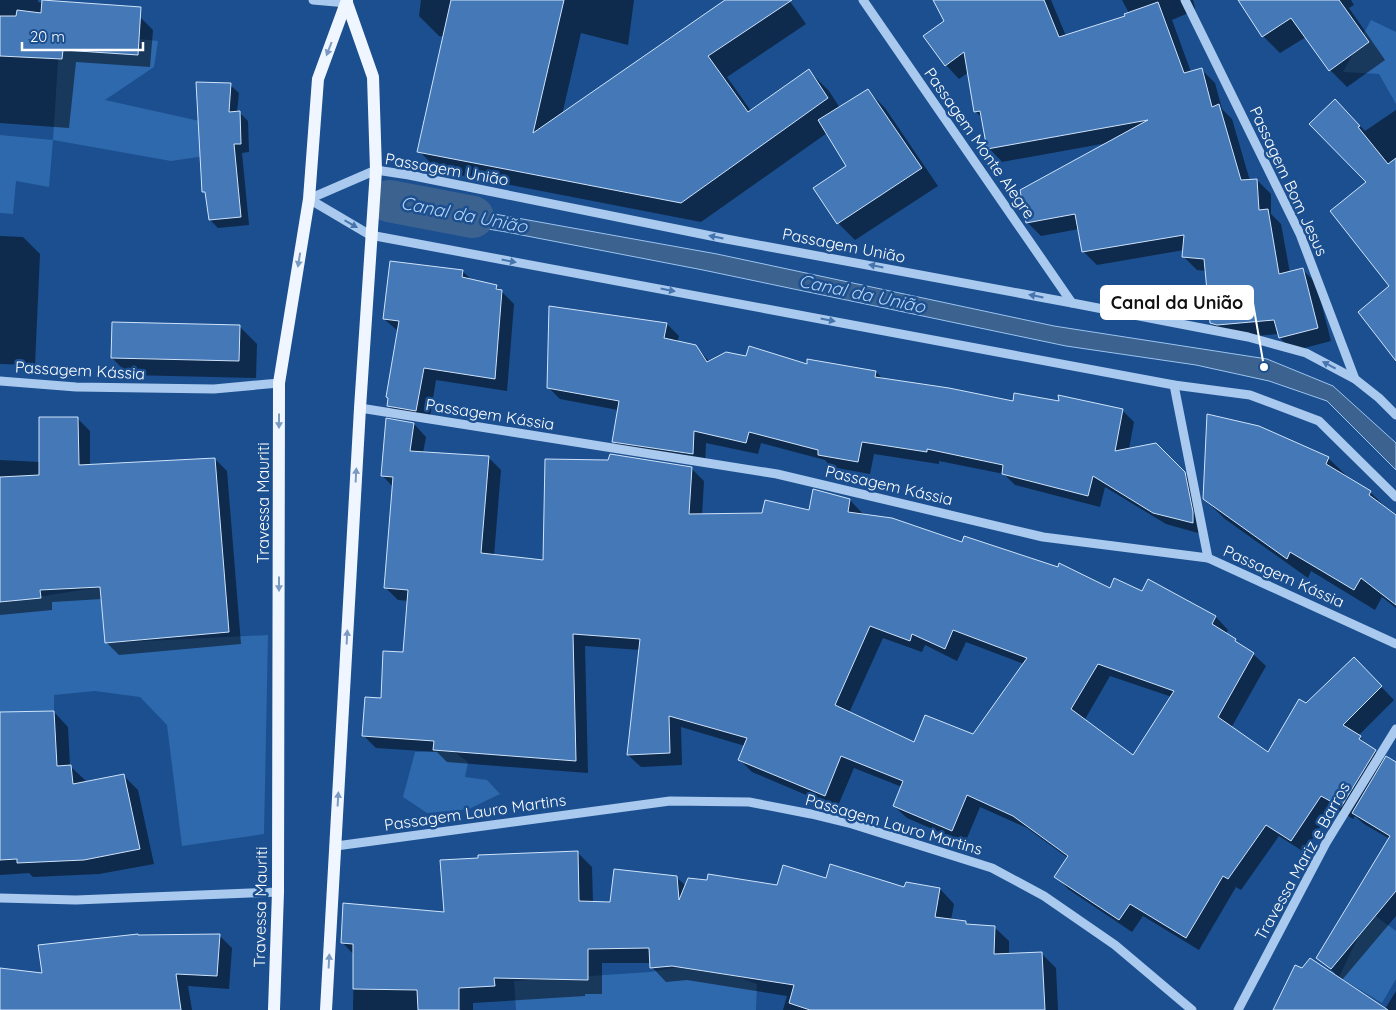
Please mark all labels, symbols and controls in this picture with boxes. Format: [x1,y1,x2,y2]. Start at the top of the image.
scale bar [22,20,144,52]
text: 20 m [30,27,65,46]
one-way arrow [325,42,333,56]
street label: Passagem Monte Alegre [920,63,1040,223]
street label: Passagem Bom Jesus [1245,103,1333,259]
street label: Passagem União [384,148,510,190]
water label: Canal da União [399,191,531,238]
one-way arrow [345,219,358,228]
street label: Passagem União [781,223,907,267]
one-way arrow [708,232,724,240]
one-way arrow [295,253,303,269]
one-way arrow [501,257,517,265]
one-way arrow [868,262,884,270]
water label: Canal da União [797,269,928,318]
callout: Canal da União [1101,286,1253,319]
one-way arrow [661,287,677,295]
text: Canal da União [1111,291,1243,314]
one-way arrow [1027,292,1043,300]
one-way arrow [820,317,836,325]
street label: Passagem Kássia [14,357,146,383]
one-way arrow [1322,361,1337,369]
street label: Passagem Kássia [424,394,556,434]
one-way arrow [275,414,283,430]
street label: Travessa Mauriti [253,442,273,564]
street label: Passagem Kássia [823,461,955,509]
one-way arrow [352,466,360,482]
street label: Passagem Kássia [1220,540,1348,612]
one-way arrow [275,576,283,592]
one-way arrow [344,629,352,645]
street label: Travessa Mariz e Barros [1250,778,1354,944]
street label: Passagem Lauro Martins [383,789,567,835]
street label: Passagem Lauro Martins [803,789,985,859]
one-way arrow [335,791,343,807]
street label: Travessa Mauriti [249,846,271,968]
one-way arrow [326,953,334,969]

